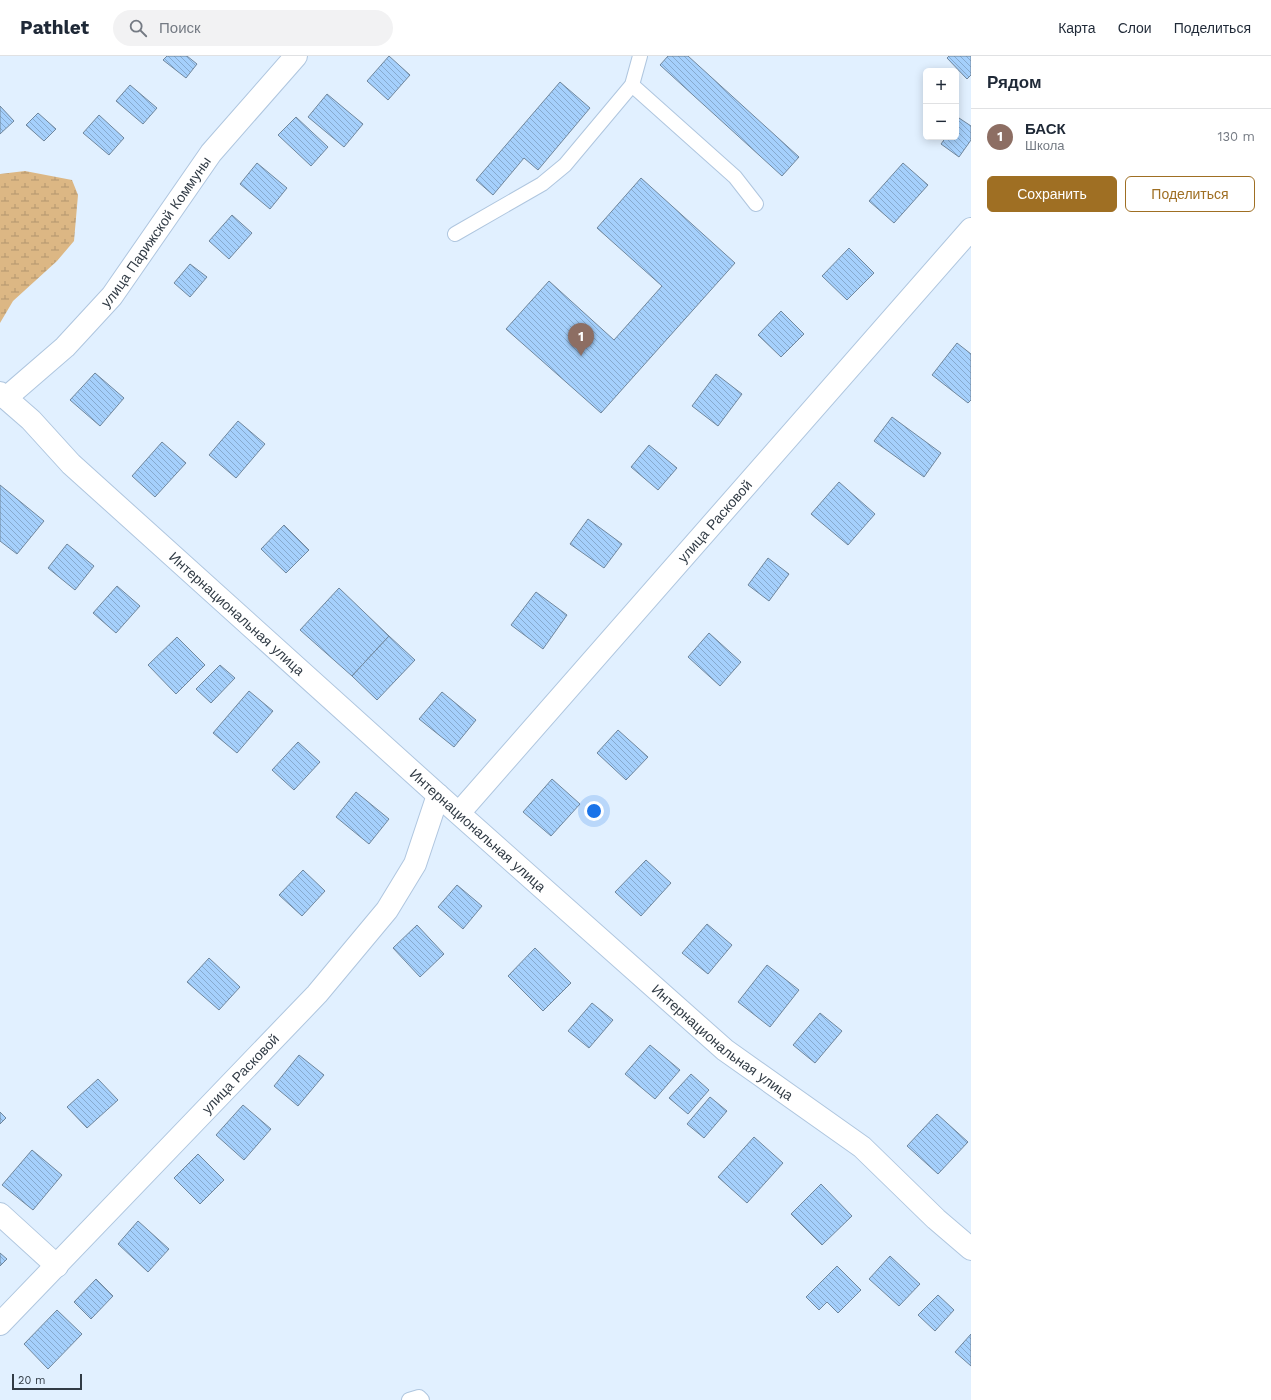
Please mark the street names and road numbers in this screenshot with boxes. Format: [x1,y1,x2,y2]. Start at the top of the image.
street label: улица Парижской Коммуны [98,154,214,311]
street label: улица Расковой [674,477,755,566]
street label: Интернациональная улица [166,549,308,679]
street label: Интернациональная улица [407,766,549,895]
street label: Интернациональная улица [649,981,796,1104]
street label: улица Расковой [199,1031,282,1117]

